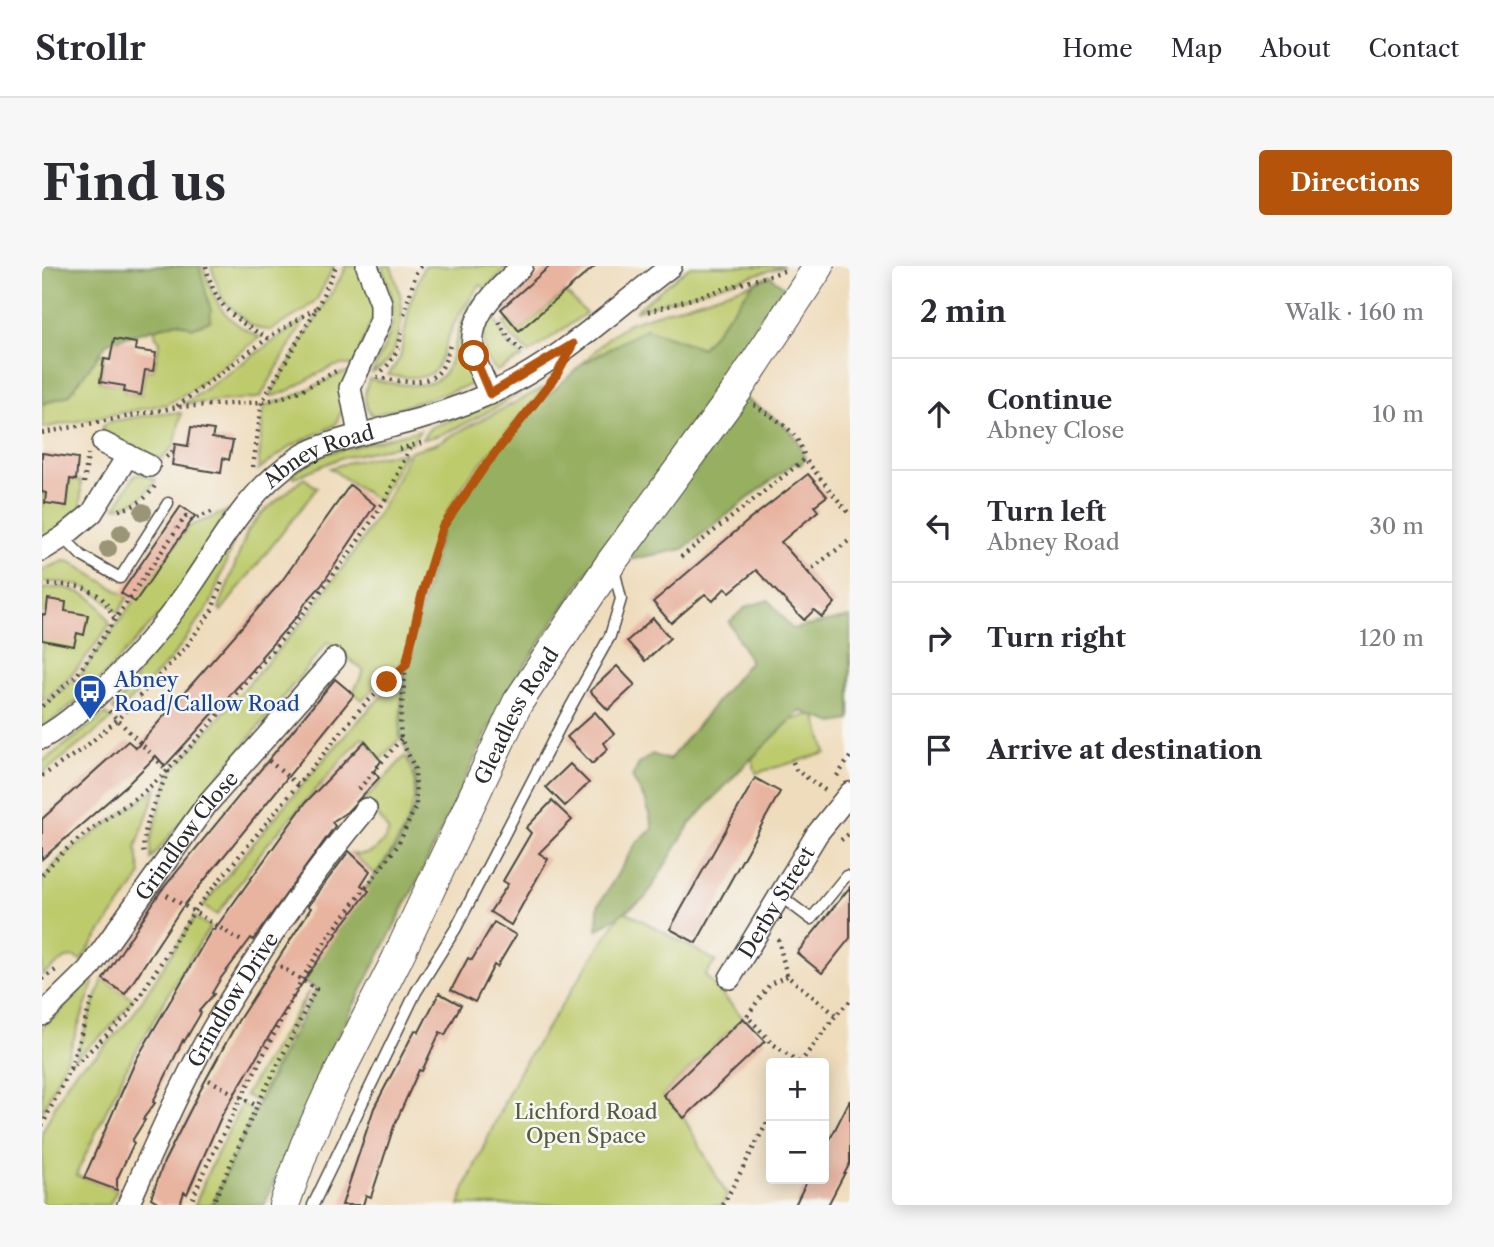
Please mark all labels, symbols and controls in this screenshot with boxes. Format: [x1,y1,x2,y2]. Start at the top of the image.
text: Strollr [35,28,146,69]
text: Home [1062,34,1133,63]
text: Map [1171,34,1222,63]
text: About [1260,34,1331,63]
text: Contact [1369,34,1459,63]
button: Directions [1259,150,1452,215]
text: Find us [42,152,226,213]
text: 2 min [920,293,1006,330]
text: Walk · 160 m [1285,298,1424,326]
route start [458,340,489,371]
text: Continue [987,384,1112,416]
icon: ahead [920,395,958,433]
text: 10 m [1372,400,1424,428]
text: Abney Close [987,416,1125,444]
street label: Abney Road [257,419,377,494]
text: Turn left [987,496,1106,528]
icon: left [920,507,958,545]
text: 30 m [1369,512,1424,540]
text: Abney Road [987,528,1120,556]
icon: right [920,619,958,657]
text: Turn right [987,622,1126,654]
text: 120 m [1359,624,1424,652]
street label: Gleadless Road [469,642,564,788]
route end [371,666,402,697]
place label: Abney Road/Callow Road [113,667,300,716]
bus stop icon: Abney Road/Callow Road [71,672,109,721]
icon: arrive [920,731,958,769]
text: Arrive at destination [987,734,1262,766]
street label: Grindlow Close [130,766,243,905]
street label: Derby Street [733,841,820,962]
street label: Grindlow Drive [182,927,283,1071]
map controls [766,1058,829,1184]
button: + [766,1058,829,1121]
park label: Lichford Road Open Space [514,1099,658,1148]
button: − [766,1121,829,1184]

